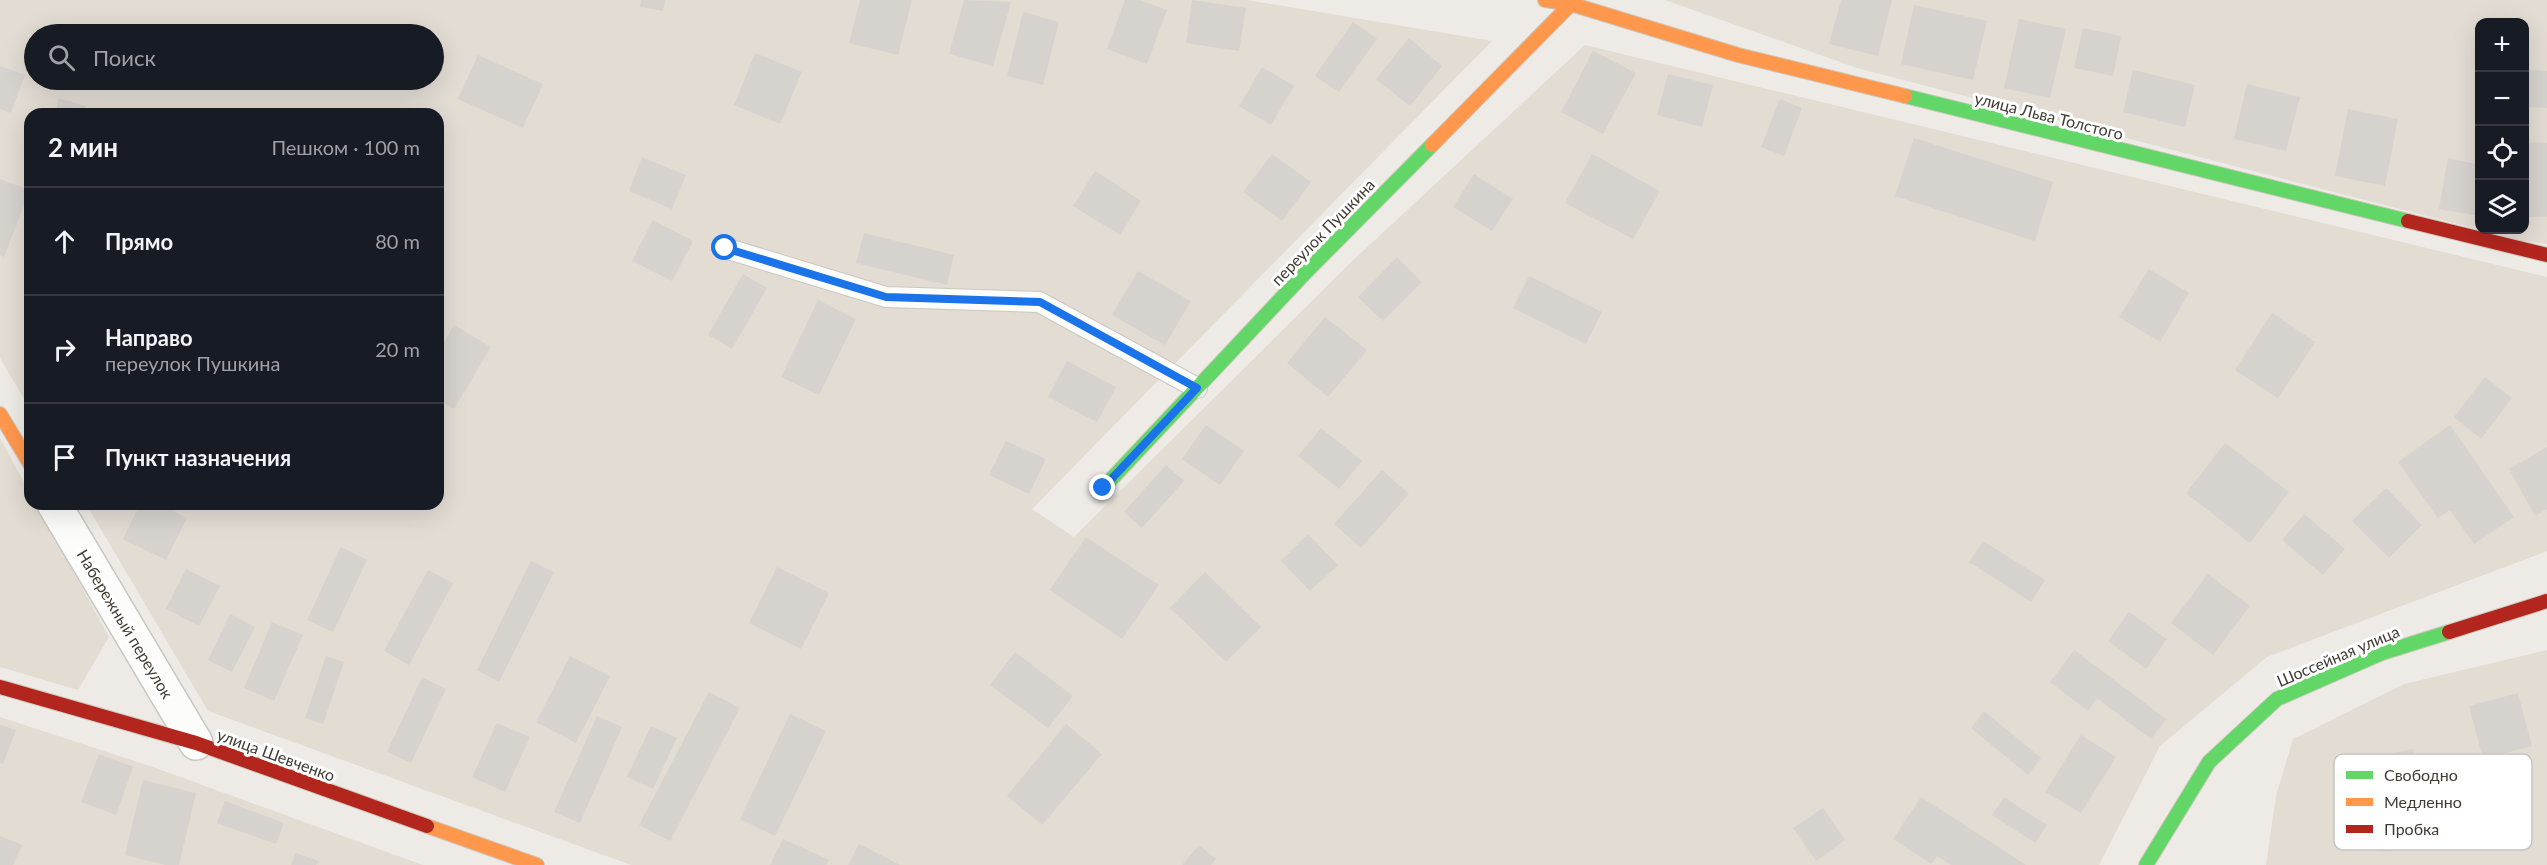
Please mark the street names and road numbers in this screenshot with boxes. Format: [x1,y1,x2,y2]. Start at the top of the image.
street label: улица Льва Толстого [1973,88,2125,143]
street label: переулок Пушкина [1267,175,1378,289]
street label: Набережный переулок [73,546,178,702]
street label: Шоссейная улица [2274,621,2402,690]
street label: улица Шевченко [215,724,338,785]

